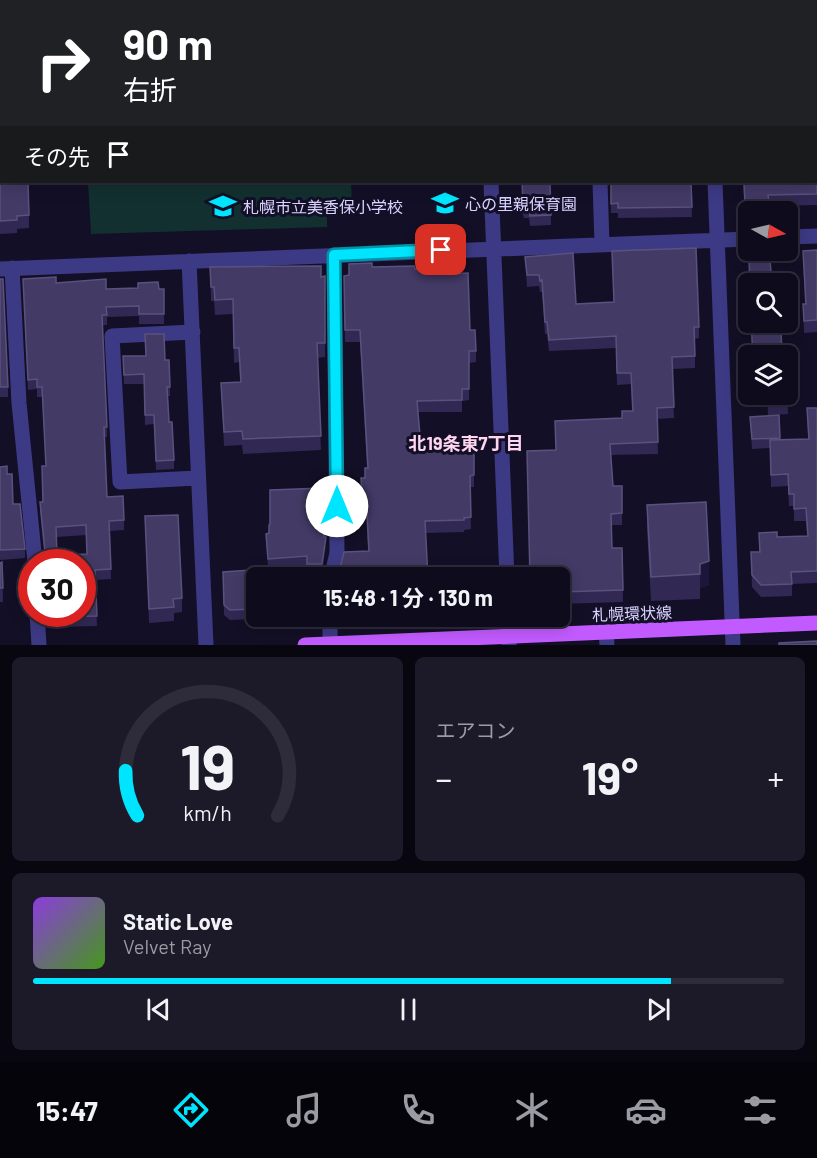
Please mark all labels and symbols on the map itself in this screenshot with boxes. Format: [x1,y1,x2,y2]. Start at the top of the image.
school or university icon: 心の里親保育園 [430,188,460,218]
school or university icon: 札幌市立美香保小学校 [208,191,238,221]
place label: 心の里親保育園 [465,194,577,213]
place label: 札幌市立美香保小学校 [243,197,403,216]
north arrow [738,201,798,261]
pin [415,224,466,275]
district label: 北19条東7丁目 [409,432,523,454]
position arrow [305,474,369,538]
speed limit sign: 30 [18,549,96,627]
street label: 札幌環状線 [592,602,672,624]

